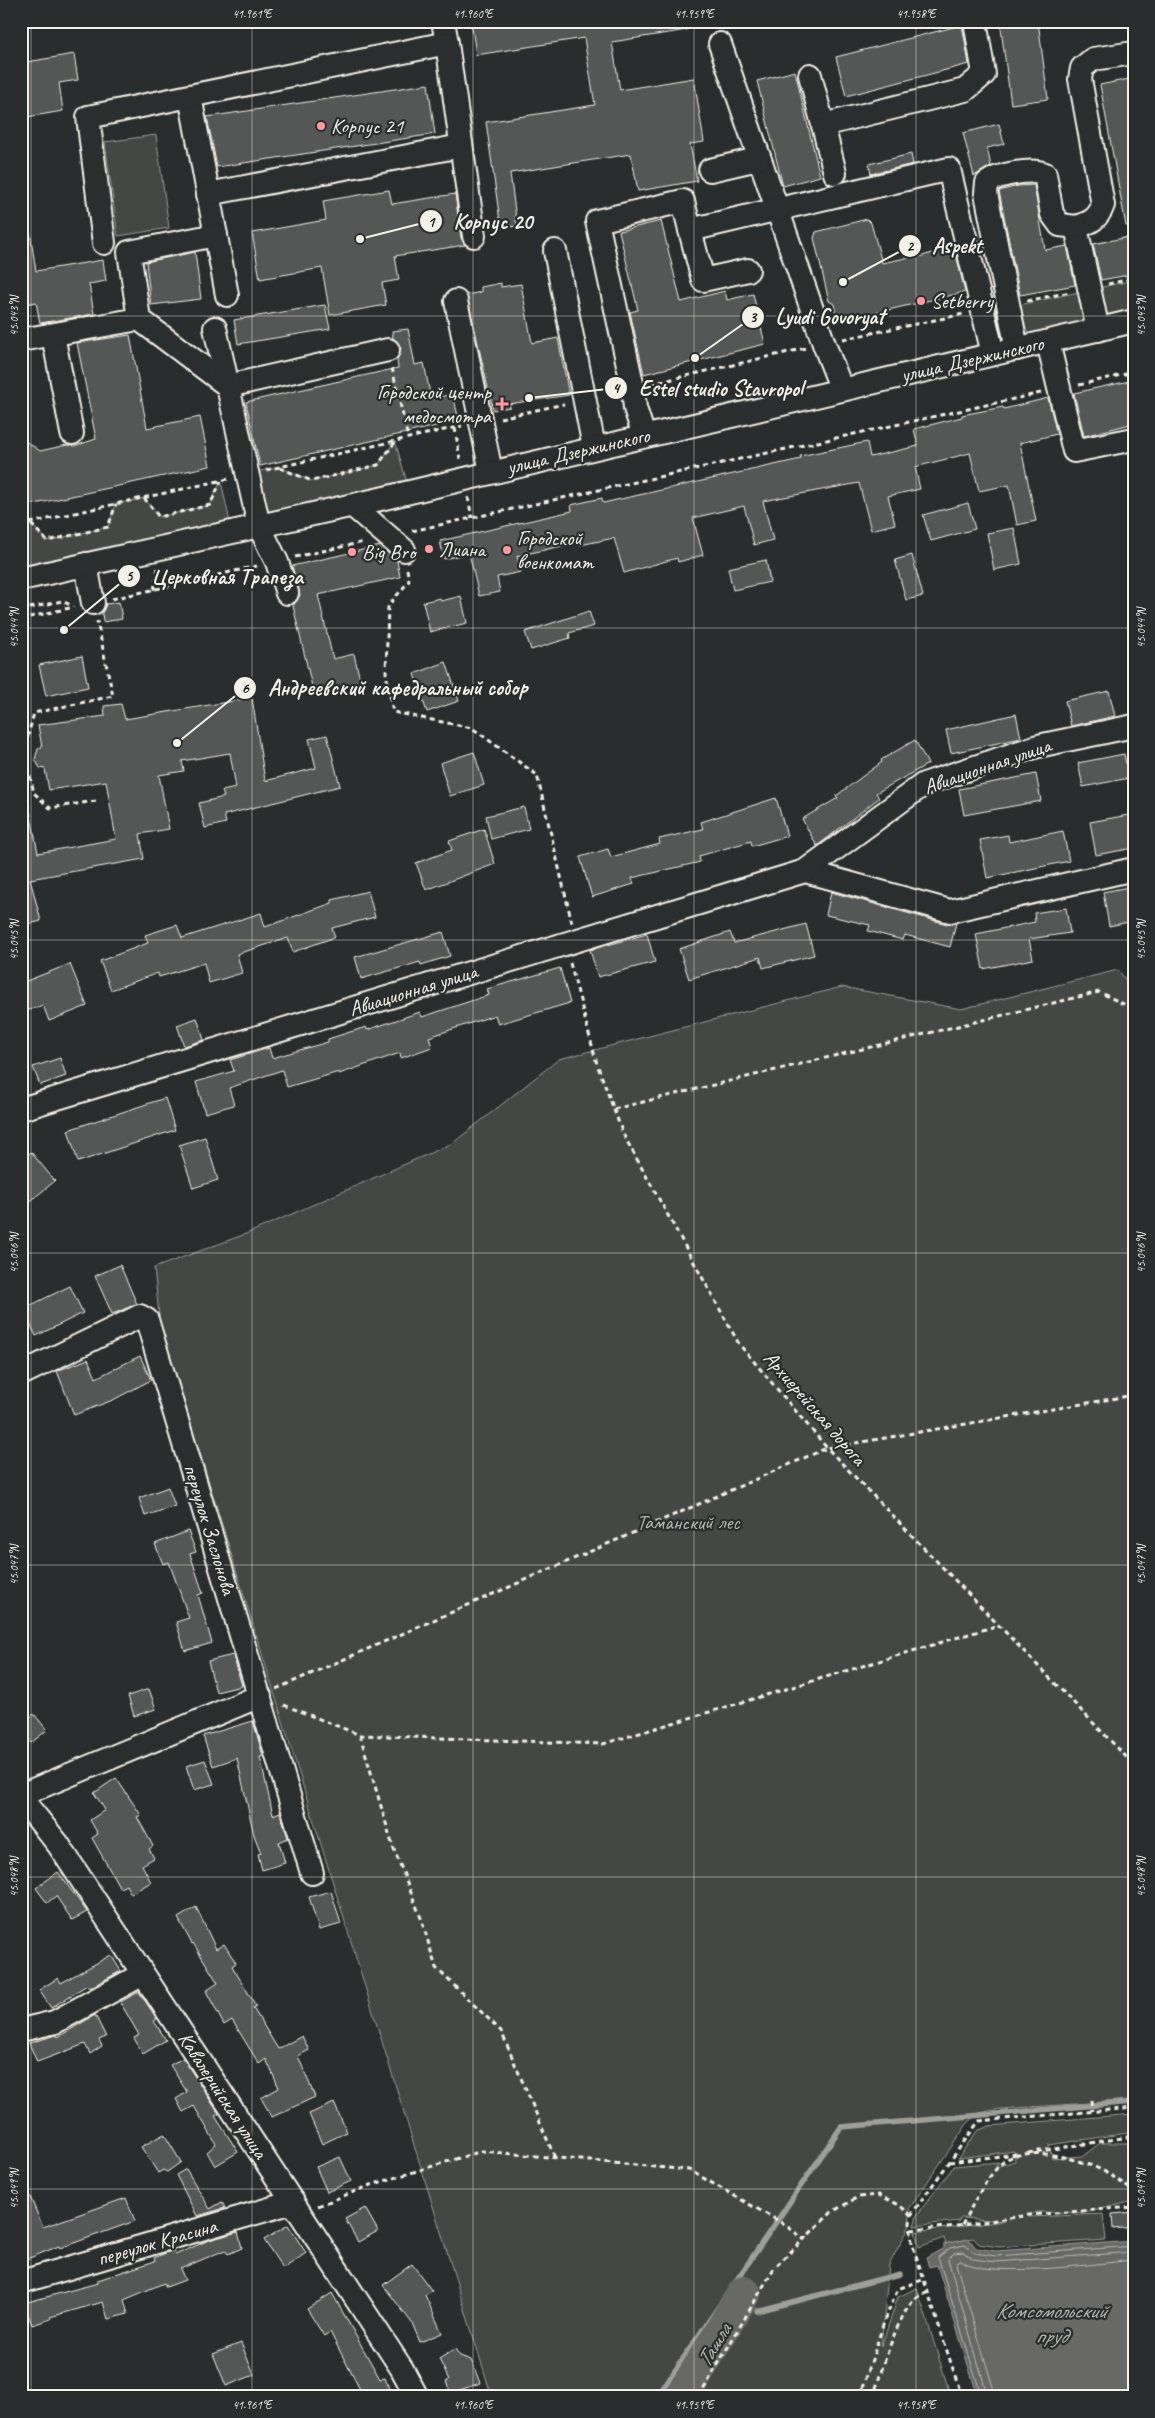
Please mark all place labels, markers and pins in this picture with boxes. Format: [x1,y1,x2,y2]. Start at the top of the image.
place label: Корпус 21 [331,113,405,139]
marker: Корпус 21 [315,120,327,132]
callout: Корпус 20 [419,203,543,240]
callout: Aspekt [897,227,992,264]
place label: Setberry [931,288,995,314]
marker: Setberry [915,295,927,307]
callout: Lyudi Govoryat [741,298,895,335]
callout: Estel studio Stavropol [603,370,813,407]
place label: Городской центр медосмотра [377,379,493,429]
marker: Городской центр медосмотра [495,397,509,411]
place label: Городской военкомат [517,525,595,575]
place label: Лиана [439,536,488,562]
place label: Big Bro [362,539,418,565]
marker: Лиана [423,543,435,555]
marker: Городской военкомат [501,544,513,556]
marker: Big Bro [346,546,358,558]
callout: Церковная Трапеза [117,558,312,595]
callout: Андреевский кафедральный собор [233,669,537,706]

